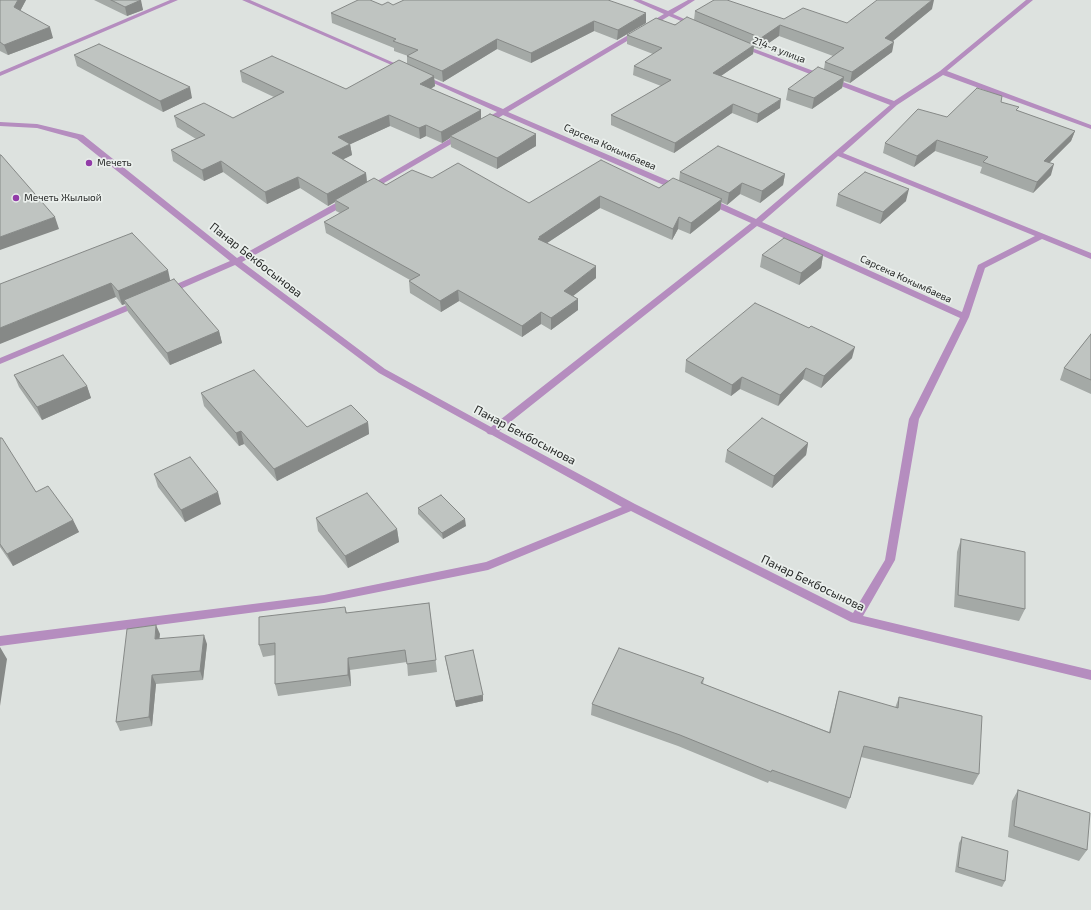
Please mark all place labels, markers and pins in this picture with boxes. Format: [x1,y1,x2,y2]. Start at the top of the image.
place label: Мечеть [97,157,132,169]
marker: Мечеть [84,158,94,168]
place label: Мечеть Жылыой [24,192,102,204]
marker: Мечеть Жылыой [11,193,21,203]

